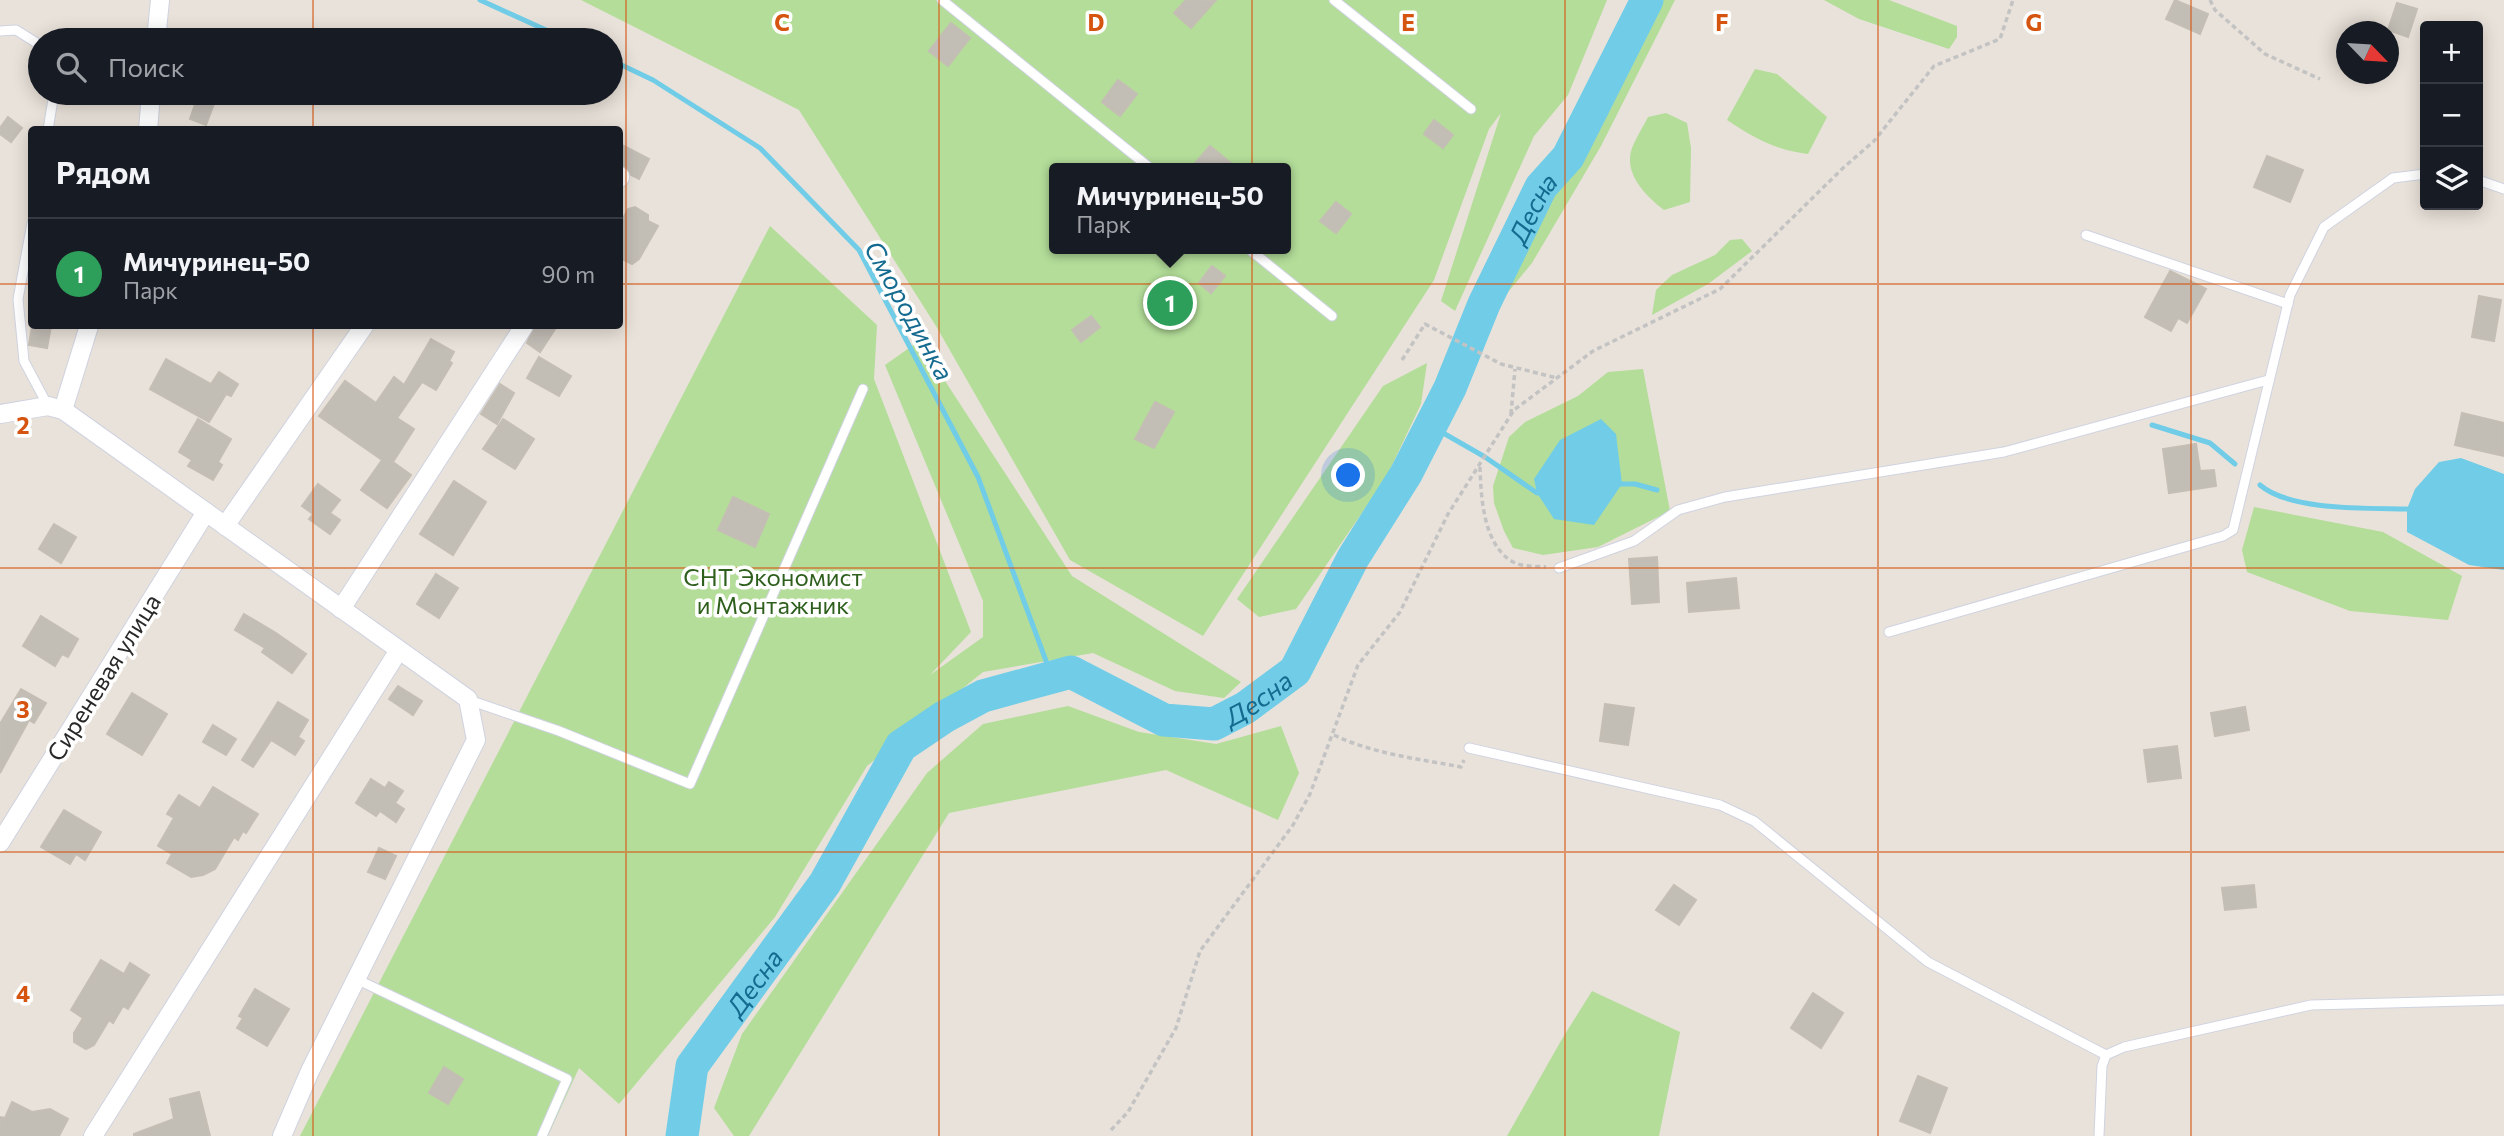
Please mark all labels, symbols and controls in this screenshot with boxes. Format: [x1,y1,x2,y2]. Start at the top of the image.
text: C [774,8,790,36]
text: D [1088,8,1105,36]
text: E [1401,8,1415,36]
text: F [1715,8,1729,36]
text: G [2026,8,2042,36]
north arrow [2336,21,2399,84]
map controls [2420,21,2483,210]
button: + [2420,21,2483,84]
search box [28,28,623,105]
icon: search [52,48,90,86]
text: Поиск [108,51,185,82]
button: − [2420,84,2483,147]
button: layers [2420,147,2483,210]
text: Рядом [56,153,150,190]
popup [1049,163,1291,254]
water label: Десна [1500,165,1563,250]
text: Мичуринец-50 [1076,179,1264,210]
text: Парк [1076,210,1131,238]
water label: Смородинка [859,235,961,385]
text: Мичуринец-50 [123,245,310,276]
text: 1 [74,260,84,288]
text: 90 m [542,260,595,288]
text: Парк [123,276,178,304]
pin: 1 [1147,277,1193,329]
text: 2 [16,411,30,439]
your location [1331,458,1365,492]
park label: СНТ Экономист и Монтажник [683,562,863,619]
street label: Сиреневая улица [40,588,166,766]
water label: Десна [1217,663,1298,732]
text: 3 [16,695,30,723]
water label: Десна [717,942,788,1023]
text: 4 [16,979,30,1007]

